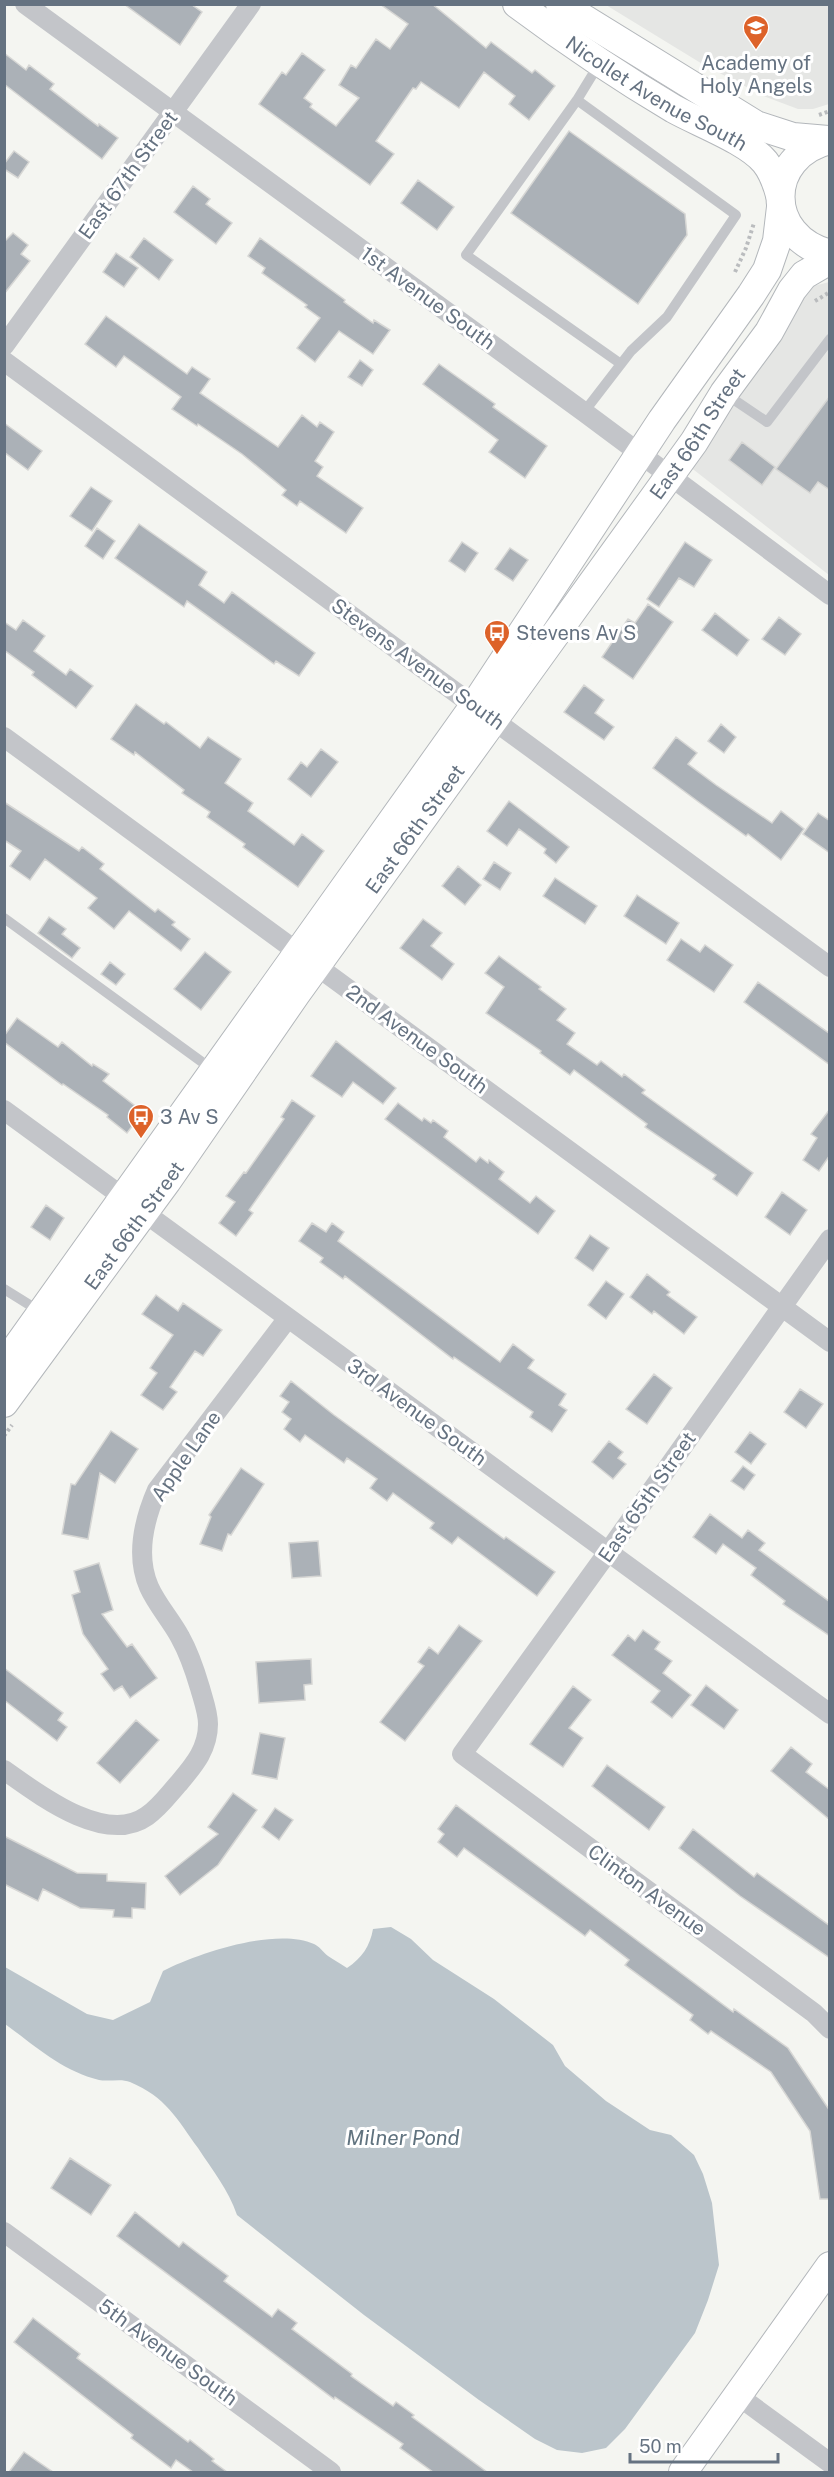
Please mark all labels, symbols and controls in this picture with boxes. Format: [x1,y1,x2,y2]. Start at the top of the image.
school or university icon: Academy of Holy Angels [741,13,771,51]
street label: Nicollet Avenue South [561,31,752,156]
place label: Academy of Holy Angels [700,51,812,98]
street label: East 67th Street [73,106,183,244]
street label: 1st Avenue South [356,241,500,355]
street label: East 66th Street [645,363,750,504]
street label: Stevens Avenue South [327,593,509,735]
bus stop icon: Stevens Av S [482,618,512,656]
place label: Stevens Av S [516,621,636,645]
street label: East 66th Street [360,760,470,898]
street label: 2nd Avenue South [341,980,493,1098]
bus stop icon: 3 Av S [126,1102,156,1140]
place label: 3 Av S [160,1105,219,1129]
street label: East 66th Street [79,1157,189,1295]
street label: 3rd Avenue South [343,1353,491,1471]
street label: Apple Lane [146,1406,226,1506]
street label: East 65th Street [593,1427,701,1567]
street label: Clinton Avenue [583,1839,711,1941]
water label: Milner Pond [346,2125,460,2150]
street label: 5th Avenue South [94,2294,242,2410]
scale bar [630,2426,778,2464]
text: 50 m [639,2436,682,2457]

